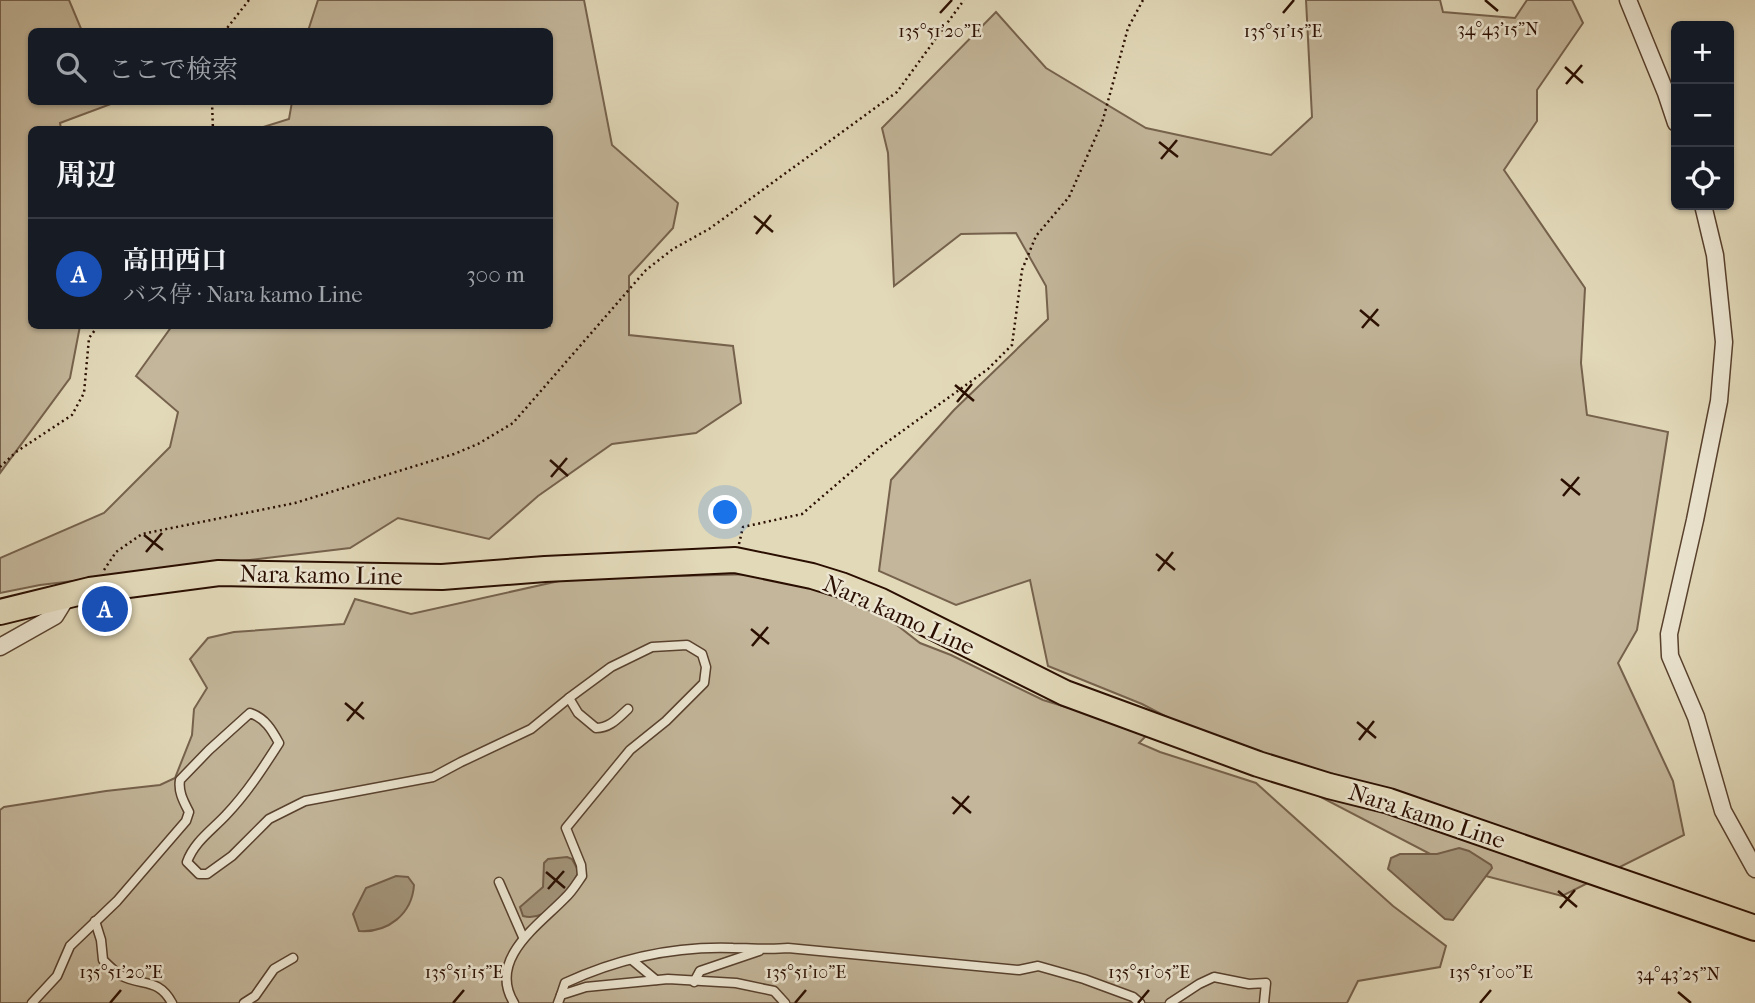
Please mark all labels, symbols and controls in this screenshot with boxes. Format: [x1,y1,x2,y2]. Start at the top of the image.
text: 34°43'15"N [1457,19,1539,40]
text: 135°51'20"E [898,21,982,42]
text: 135°51'15"E [1244,21,1322,42]
map controls [1671,21,1734,210]
button: + [1671,21,1734,84]
search box [28,28,553,105]
icon: search [52,48,90,86]
text: ここで検索 [108,54,238,85]
button: − [1671,84,1734,147]
button: locate [1671,147,1734,210]
text: 周辺 [56,158,116,193]
text: 高田西口 [123,245,227,276]
text: A [72,261,86,288]
text: 300 m [466,261,525,288]
text: バス停 · Nara kamo Line [123,281,363,308]
your location [708,495,742,529]
street label: Nara kamo Line [239,560,403,590]
street label: Nara kamo Line [819,569,979,661]
pin: A [82,583,128,635]
street label: Nara kamo Line [1345,777,1509,855]
text: 135°51'20"E [79,962,163,983]
text: 135°51'15"E [425,962,503,983]
text: 135°51'10"E [766,962,846,983]
text: 135°51'05"E [1108,962,1190,983]
text: 135°51'00"E [1449,962,1533,983]
text: 34°43'25"N [1636,964,1720,985]

